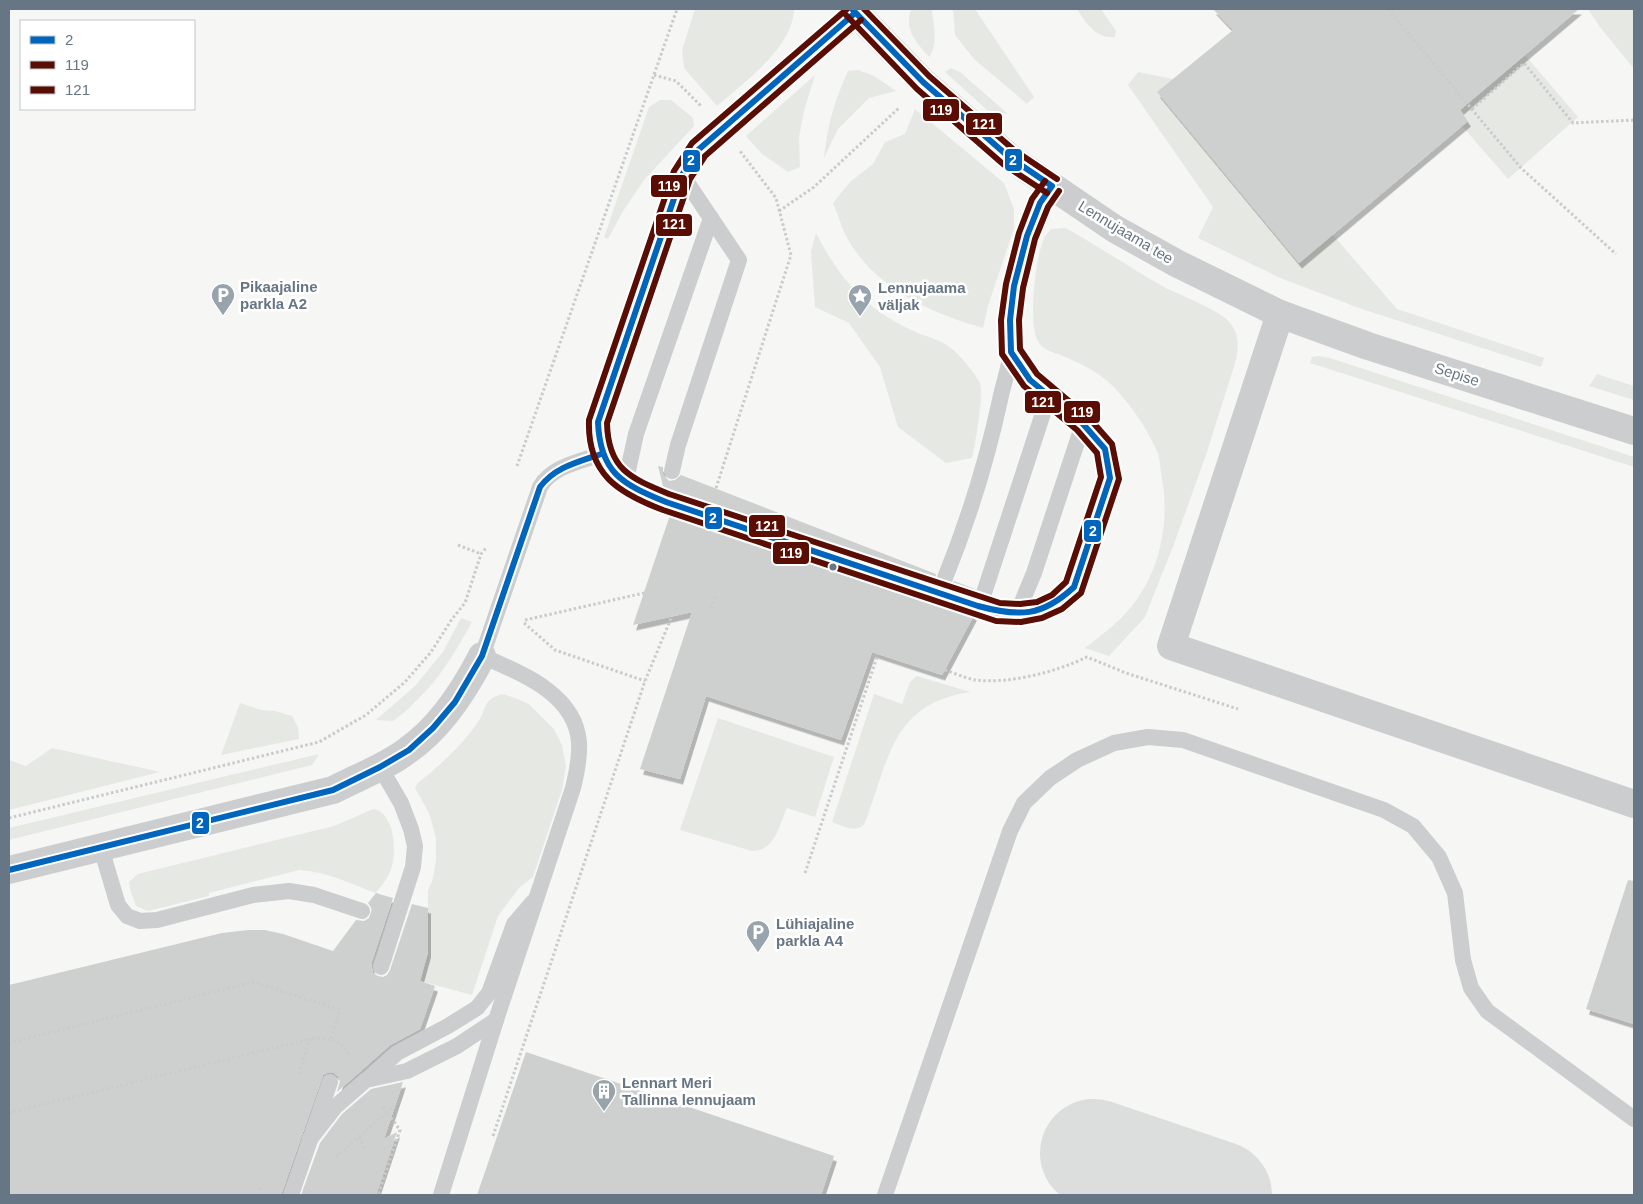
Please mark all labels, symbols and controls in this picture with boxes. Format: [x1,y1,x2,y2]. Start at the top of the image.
legend [20,20,195,110]
text: 2 [65,31,73,48]
text: 119 [65,56,89,73]
text: 121 [65,81,90,98]
line badge: 119 [922,98,960,122]
text: 119 [930,102,953,118]
line badge: 121 [965,112,1003,136]
text: 121 [972,116,996,132]
line badge: 2 [1004,148,1023,172]
line badge: 2 [682,149,701,173]
text: 2 [687,152,695,168]
text: 2 [1009,152,1017,168]
line badge: 119 [650,174,688,198]
text: 119 [658,178,681,194]
street label: Lennujaama tee [1076,197,1176,267]
line badge: 121 [655,213,693,237]
text: 121 [662,216,686,232]
place label: Pikaajaline parkla A2 [240,278,318,312]
place label: Lennujaama väljak [878,279,966,313]
parking icon: Pikaajaline parkla A2 [210,282,236,316]
place icon: Lennujaama väljak [847,283,873,317]
street label: Sepise [1433,359,1481,389]
line badge: 121 [1024,390,1062,414]
text: 121 [1031,394,1055,410]
line badge: 119 [1063,400,1101,424]
text: 119 [1071,404,1094,420]
line badge: 2 [704,506,723,530]
text: 2 [709,510,717,526]
line badge: 121 [748,514,786,538]
text: 121 [755,518,779,534]
line badge: 2 [1083,519,1102,543]
text: 2 [1089,523,1097,539]
line badge: 119 [772,541,810,565]
text: 119 [780,545,803,561]
unlabelled marker [828,562,838,572]
line badge: 2 [191,811,210,835]
text: 2 [196,815,204,831]
place label: Lühiajaline parkla A4 [776,915,854,949]
parking icon: Lühiajaline parkla A4 [745,919,771,953]
place label: Lennart Meri Tallinna lennujaam [622,1074,756,1108]
building icon: Lennart Meri Tallinna lennujaam [591,1078,617,1112]

